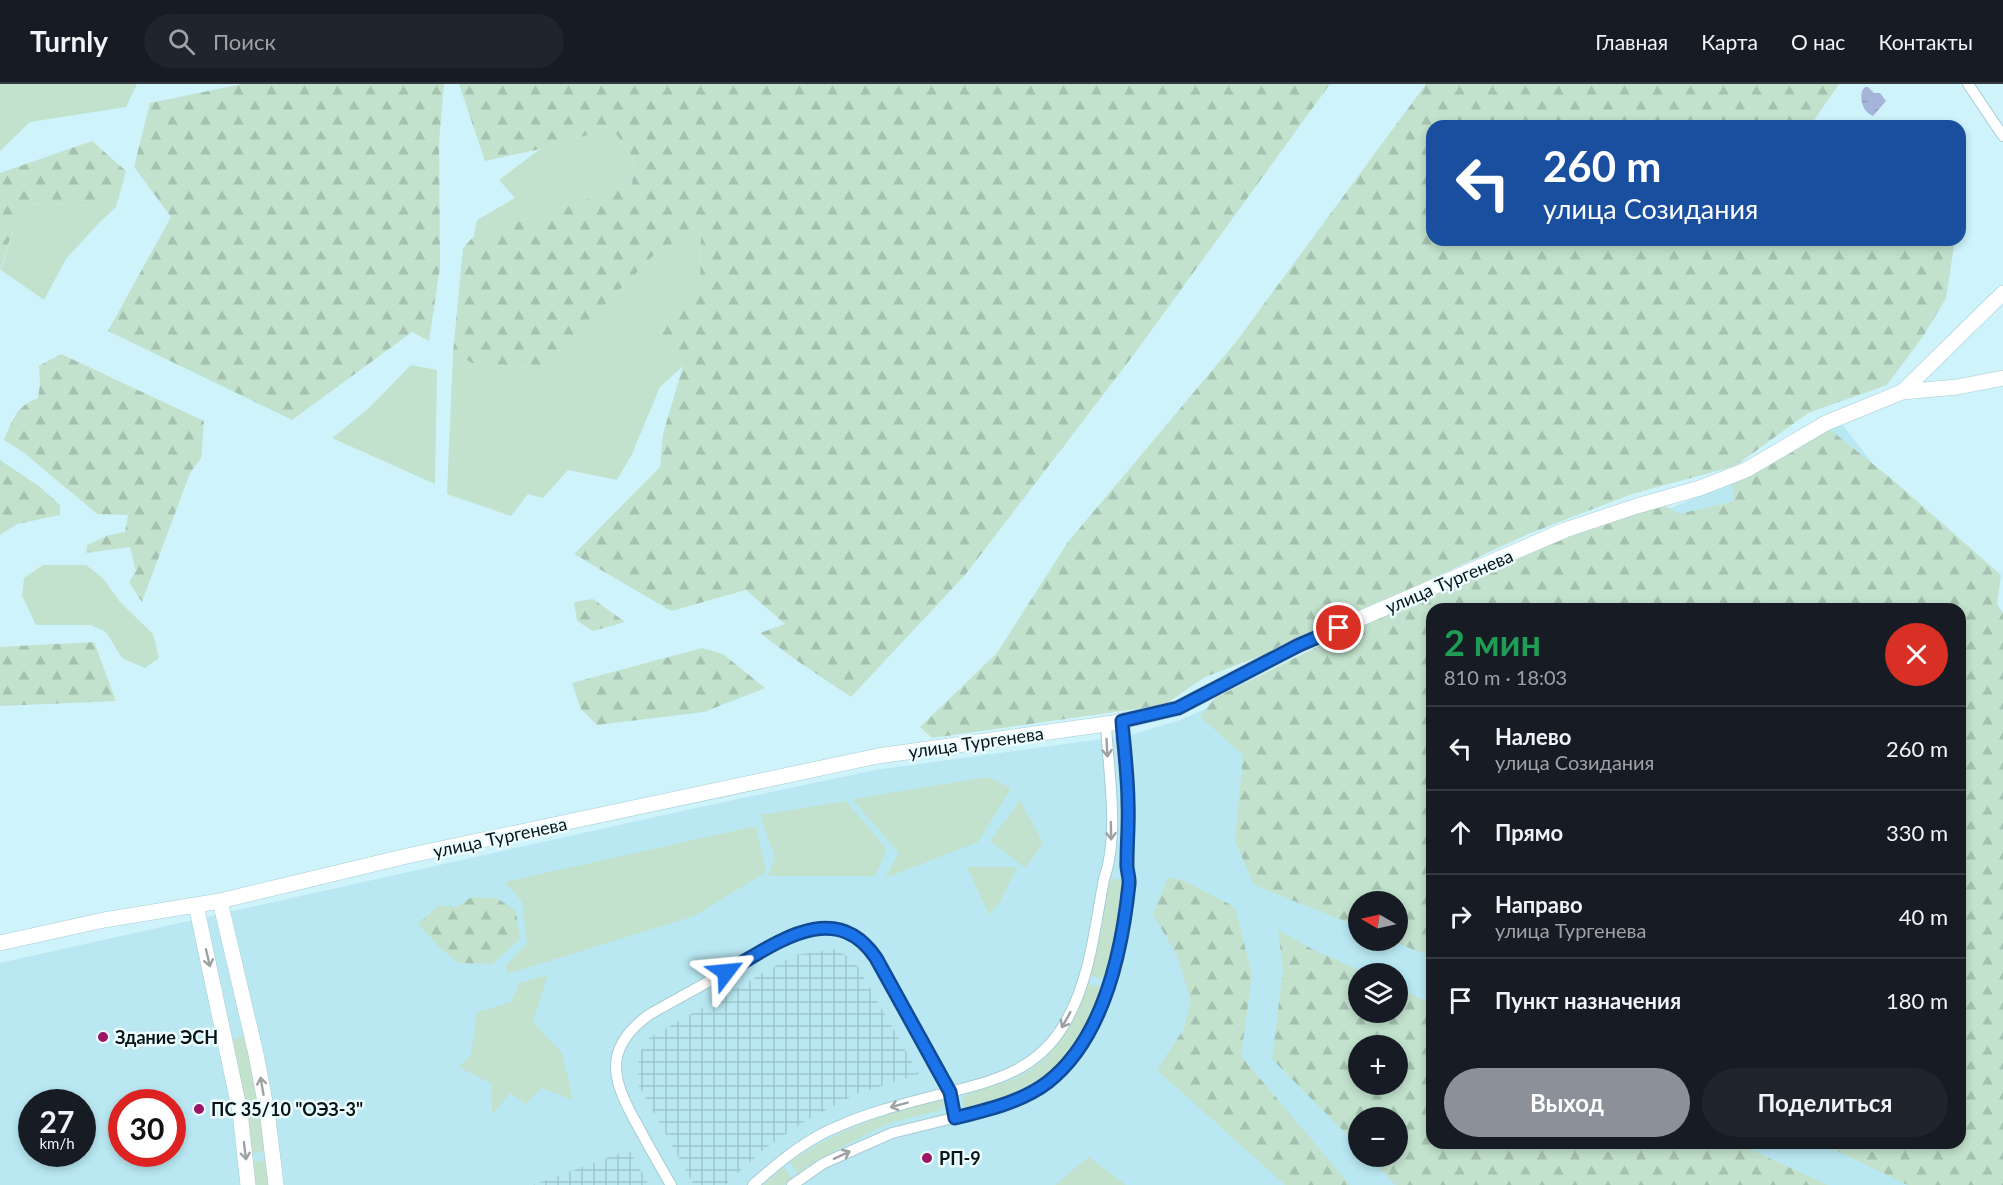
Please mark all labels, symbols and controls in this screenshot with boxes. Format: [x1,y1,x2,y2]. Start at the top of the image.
search box [144,14,564,68]
text: Turnly [30,24,108,58]
icon: search [165,25,198,58]
text: Поиск [213,28,276,55]
text: Главная [1595,29,1668,54]
text: Карта [1701,29,1758,54]
text: О нас [1791,29,1845,54]
text: Контакты [1878,29,1973,54]
text: 260 m [1543,141,1661,191]
icon: left [1444,144,1522,222]
text: улица Созидания [1543,192,1758,225]
street label: улица Тургенева [1382,544,1516,618]
pin [1313,602,1364,653]
icon: arrive [1322,611,1355,644]
text: 2 мин [1444,620,1541,664]
button: close [1885,623,1948,686]
text: 810 m · 18:03 [1444,665,1567,689]
street label: улица Тургенева [907,722,1045,762]
text: Налево [1495,723,1571,750]
icon: left [1444,732,1477,765]
text: 260 m [1886,735,1948,762]
one-way arrow [1101,738,1112,758]
text: улица Созидания [1495,750,1654,774]
street label: улица Тургенева [431,812,569,862]
icon: ahead [1444,816,1477,849]
text: Прямо [1495,819,1563,846]
text: 330 m [1886,819,1948,846]
one-way arrow [1105,821,1117,841]
north arrow [1348,891,1408,951]
map controls [1348,891,1408,1167]
text: Направо [1495,891,1583,918]
icon: right [1444,900,1477,933]
text: 40 m [1899,903,1948,930]
text: улица Тургенева [1495,918,1646,942]
position arrow [694,940,758,1004]
one-way arrow [203,948,214,967]
button: layers [1348,963,1408,1023]
icon: arrive [1444,984,1477,1017]
text: Пункт назначения [1495,987,1681,1014]
text: 180 m [1886,987,1948,1014]
one-way arrow [1060,1011,1072,1028]
place label: Здание ЭСН [115,1026,218,1048]
marker: Здание ЭСН [96,1030,110,1044]
button: + [1348,1035,1408,1095]
button: Выход [1444,1068,1690,1137]
button: Поделиться [1702,1068,1948,1137]
one-way arrow [256,1076,267,1096]
speed limit sign: 30 [108,1089,186,1167]
place label: ПС 35/10 "ОЭЗ-3" [211,1098,363,1120]
one-way arrow [890,1099,909,1111]
marker: ПС 35/10 "ОЭЗ-3" [192,1102,206,1116]
text: 27 [40,1103,74,1139]
button: − [1348,1107,1408,1167]
text: km/h [39,1134,75,1152]
one-way arrow [240,1141,251,1161]
place label: РП-9 [939,1147,981,1169]
one-way arrow [832,1148,850,1160]
marker: РП-9 [920,1151,934,1165]

